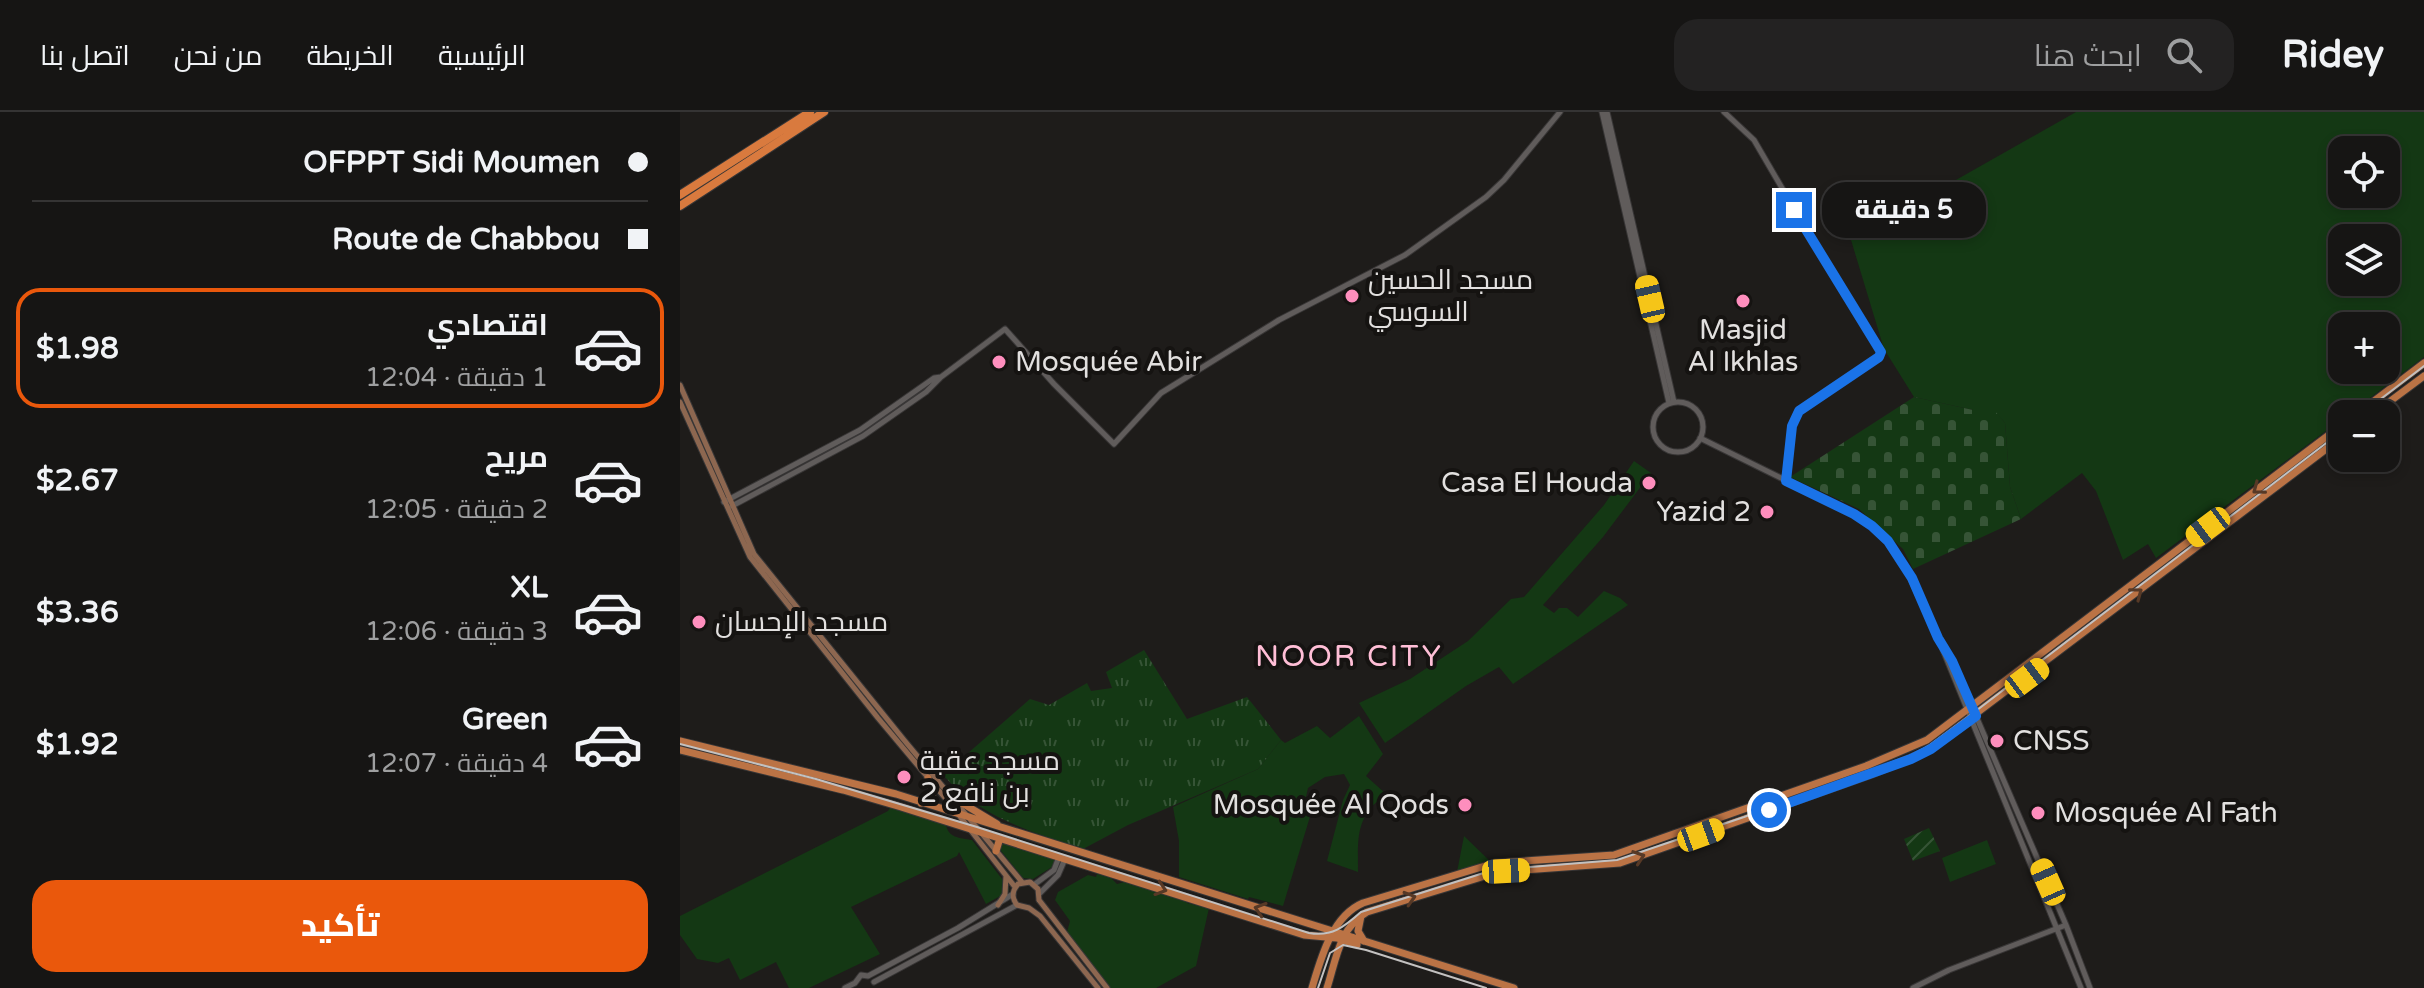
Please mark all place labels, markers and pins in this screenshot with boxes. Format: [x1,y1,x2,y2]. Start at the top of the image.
place label: مسجد الحسين السوسي [1368,263,1533,332]
marker: مسجد الحسين السوسي [1343,287,1361,305]
marker: Masjid Al Ikhlas [1734,292,1752,310]
place label: Masjid Al Ikhlas [1687,313,1799,379]
place label: Mosquée Abir [1015,345,1202,379]
marker: Mosquée Abir [990,353,1008,371]
place label: Casa El Houda [1441,466,1633,500]
marker: Casa El Houda [1640,474,1658,492]
place label: Yazid 2 [1656,495,1751,529]
marker: Yazid 2 [1758,503,1776,521]
place label: مسجد الإحسان [715,605,888,639]
marker: مسجد الإحسان [690,613,708,631]
place label: CNSS [2013,724,2089,758]
marker: CNSS [1988,732,2006,750]
place label: مسجد عقبة بن نافع 2 [920,744,1060,811]
marker: مسجد عقبة بن نافع 2 [895,768,913,786]
place label: Mosquée Al Qods [1213,788,1449,822]
marker: Mosquée Al Qods [1456,796,1474,814]
place label: Mosquée Al Fath [2054,796,2278,830]
marker: Mosquée Al Fath [2029,804,2047,822]

